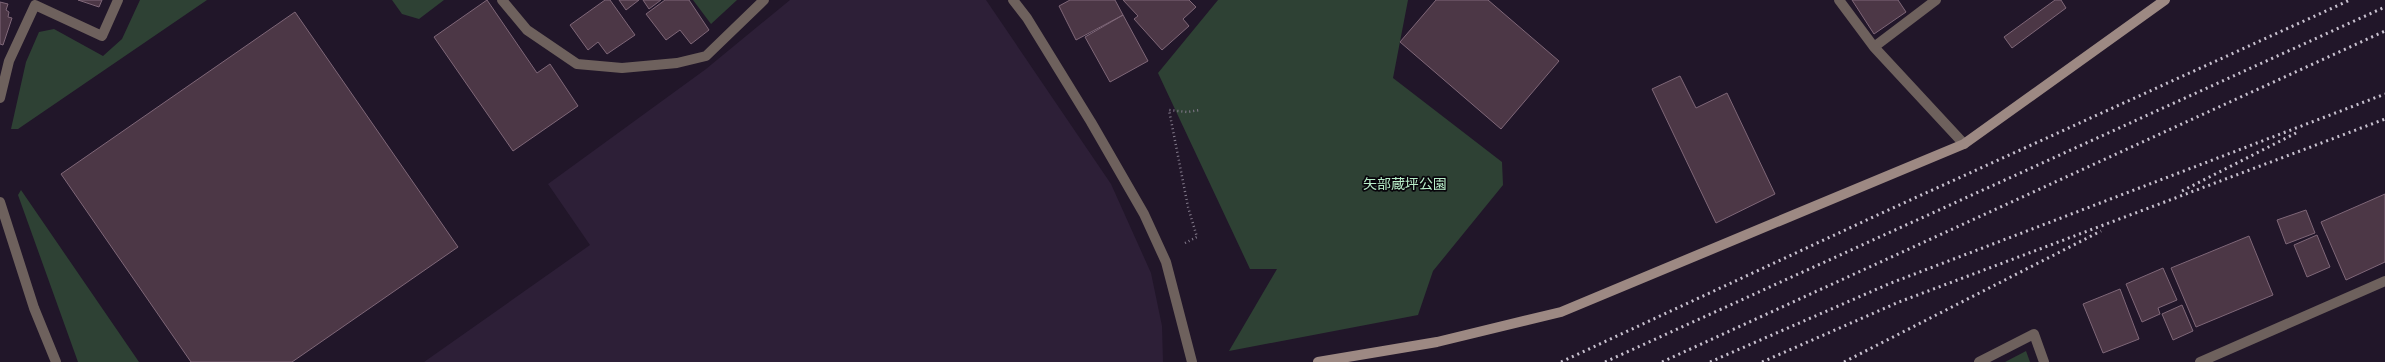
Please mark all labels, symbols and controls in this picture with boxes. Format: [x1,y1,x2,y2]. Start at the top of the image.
park label: 矢部蔵坪公園 [1363,176,1447,193]

